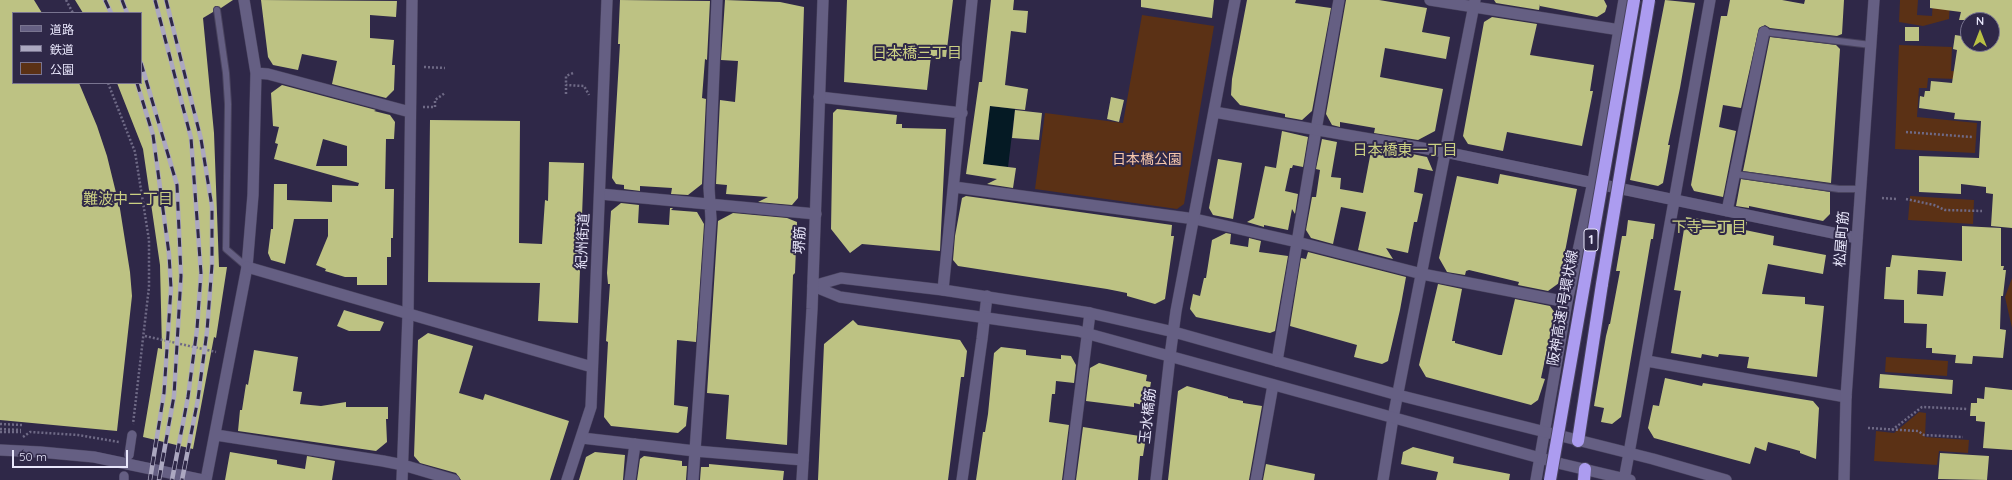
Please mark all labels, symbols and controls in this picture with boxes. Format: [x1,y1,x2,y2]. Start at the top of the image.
legend [12,12,142,84]
north arrow [1960,12,2000,52]
text: N [1976,14,1984,28]
text: 道路 [50,22,74,37]
text: 鉄道 [50,42,74,57]
district label: 日本橋三丁目 [872,44,962,62]
text: 公園 [50,62,74,77]
district label: 日本橋東一丁目 [1353,141,1457,159]
park label: 日本橋公園 [1112,152,1182,168]
district label: 難波中二丁目 [83,190,173,208]
street label: 松屋町筋 [1832,210,1852,268]
street label: 紀州街道 [573,213,593,269]
district label: 下寺一丁目 [1672,218,1746,236]
street label: 堺筋 [791,226,809,254]
road number: 1 [1584,229,1598,251]
street label: 阪神高速1号環状線 [1545,249,1581,367]
street label: 玉水橋筋 [1137,387,1159,445]
scale bar [14,442,130,468]
text: 50 m [19,449,47,464]

